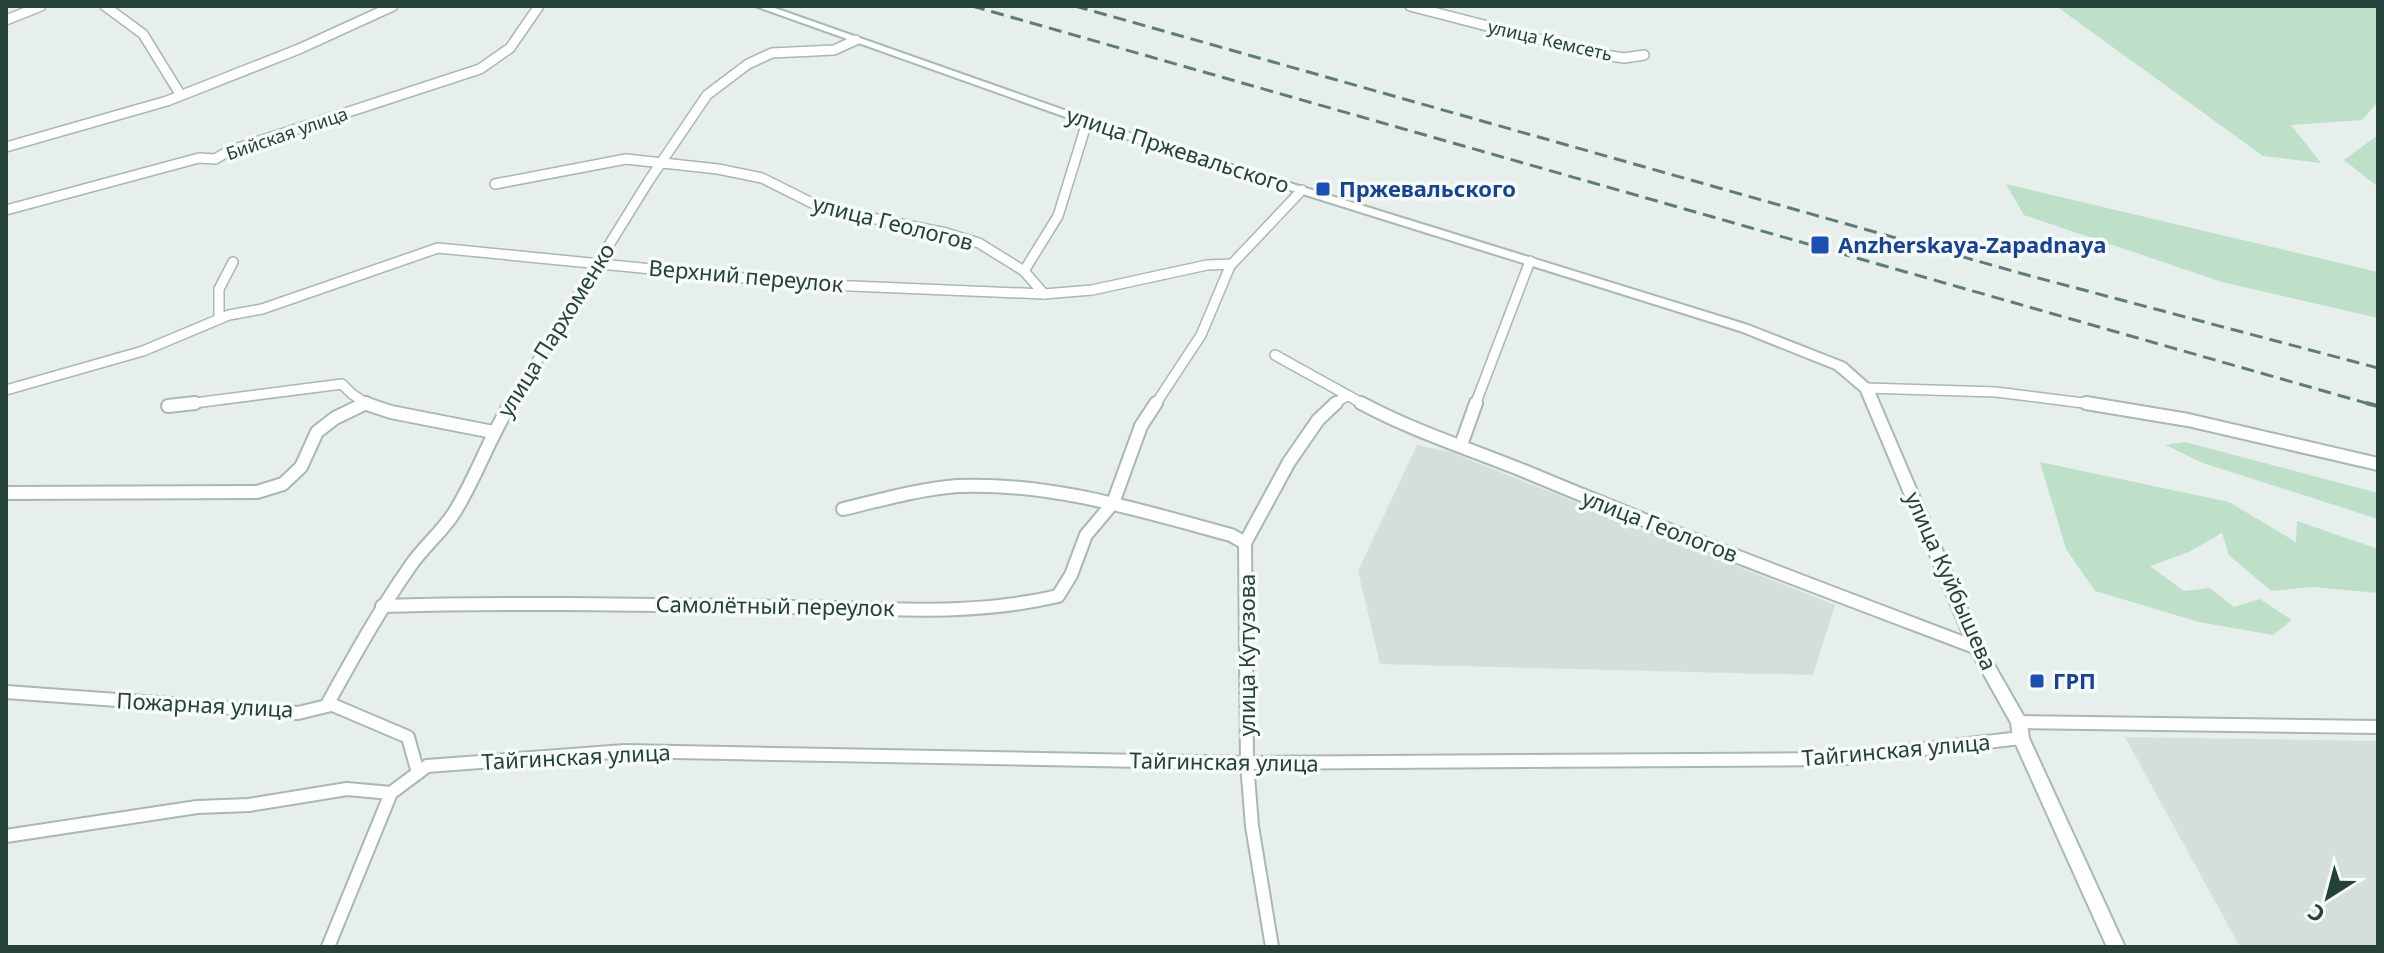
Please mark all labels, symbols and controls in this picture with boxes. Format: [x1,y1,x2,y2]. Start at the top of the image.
street label: улица Кемсеть [1486,14,1615,66]
street label: улица Пржевальского [1063,99,1294,199]
street label: Бийская улица [222,101,351,165]
place label: Пржевальского [1339,173,1516,203]
marker: Пржевальского [1314,180,1332,198]
street label: улица Геологов [810,188,977,256]
place label: Anzherskaya-Zapadnaya [1838,229,2106,259]
marker: Anzherskaya-Zapadnaya [1809,234,1831,256]
street label: улица Пархоменко [489,237,621,422]
street label: Верхний переулок [648,252,845,298]
street label: улица Геологов [1578,482,1743,569]
street label: улица Куйбышева [1899,486,2005,675]
street label: улица Кутузова [1231,574,1261,736]
street label: Самолётный переулок [655,588,895,622]
place label: ГРП [2053,665,2096,695]
marker: ГРП [2028,672,2046,690]
street label: Пожарная улица [116,684,294,724]
street label: Тайгинская улица [1800,726,1991,772]
street label: Тайгинская улица [481,736,671,776]
street label: Тайгинская улица [1129,744,1319,778]
north arrow [2288,857,2368,937]
text: С [2301,898,2330,930]

